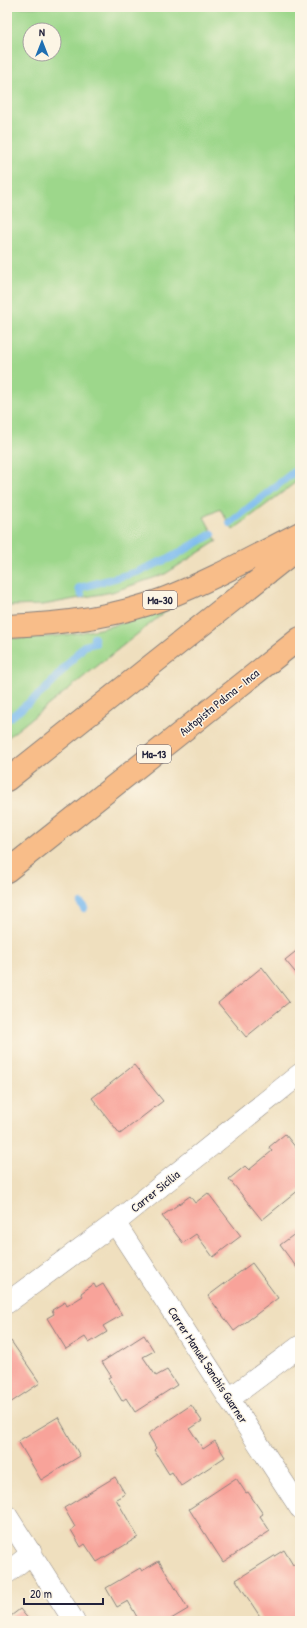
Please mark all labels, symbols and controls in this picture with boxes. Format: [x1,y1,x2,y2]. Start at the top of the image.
north arrow [22,22,62,62]
text: N [39,25,45,39]
road number: Ma-30 [143,591,177,609]
street label: Autopista Palma - Inca [176,664,263,739]
road number: Ma-13 [137,745,171,763]
street label: Carrer Sicília [127,1166,183,1216]
street label: Carrer Manuel Sanchís Guarner [164,1304,252,1427]
scale bar [24,1580,103,1606]
text: 20 m [30,1585,52,1602]

